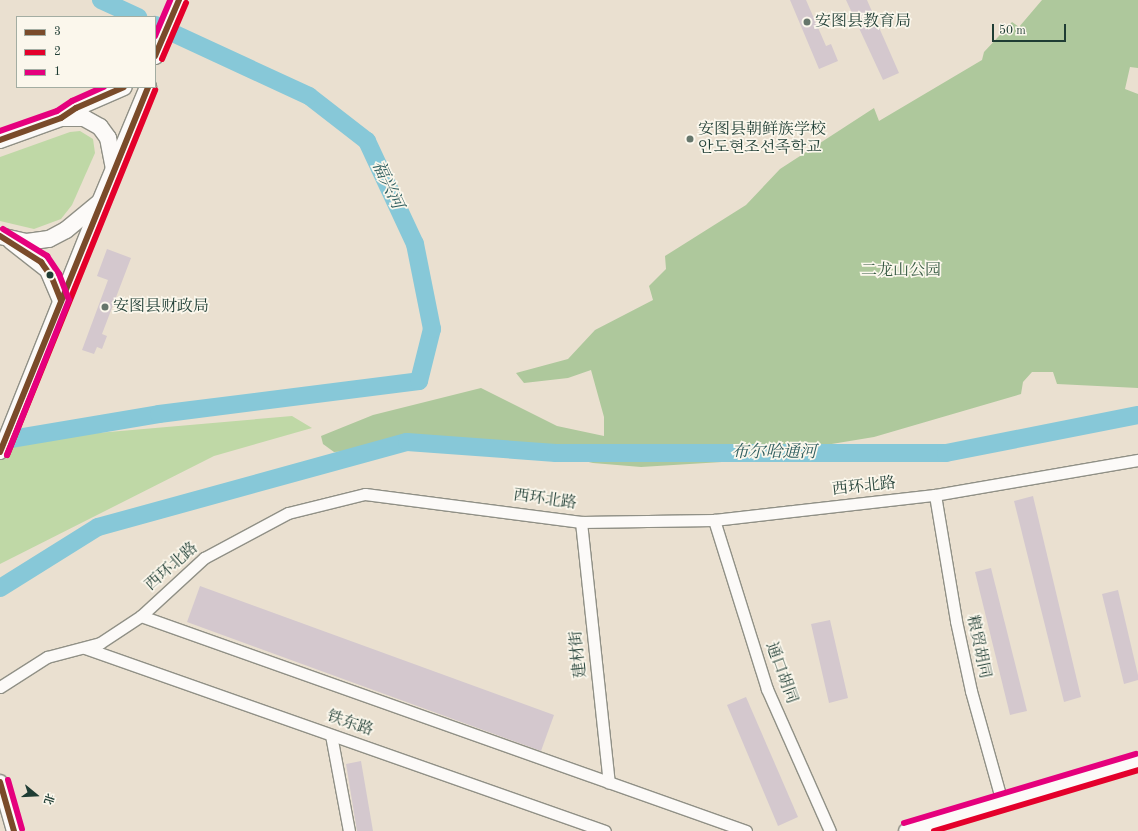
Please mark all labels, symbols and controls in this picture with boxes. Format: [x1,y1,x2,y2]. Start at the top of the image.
place label: 安图县教育局 [815,12,911,32]
legend [16,16,156,88]
scale bar [994,16,1068,42]
marker: 安图县教育局 [802,17,812,27]
text: 50 m [999,25,1026,37]
text: 3 [54,26,61,38]
text: 2 [54,46,61,58]
text: 1 [54,66,61,78]
place label: 安图县朝鲜族学校 안도현조선족학교 [698,120,826,158]
marker: 安图县朝鲜族学校 안도현조선족학교 [685,134,695,144]
water label: 福兴河 [367,158,407,212]
park label: 二龙山公园 [861,261,941,281]
unlabelled marker [45,270,55,280]
place label: 安图县财政局 [113,297,209,317]
marker: 安图县财政局 [100,302,110,312]
water label: 布尔哈通河 [732,443,816,463]
street label: 西环北路 [831,474,897,500]
street label: 西环北路 [512,486,578,514]
street label: 西环北路 [142,539,202,595]
street label: 粮贸胡同 [962,614,994,680]
street label: 建材街 [567,629,591,679]
street label: 通口胡同 [761,640,801,706]
street label: 铁东路 [324,707,376,741]
north arrow [16,775,56,815]
text: 北 [41,792,55,806]

